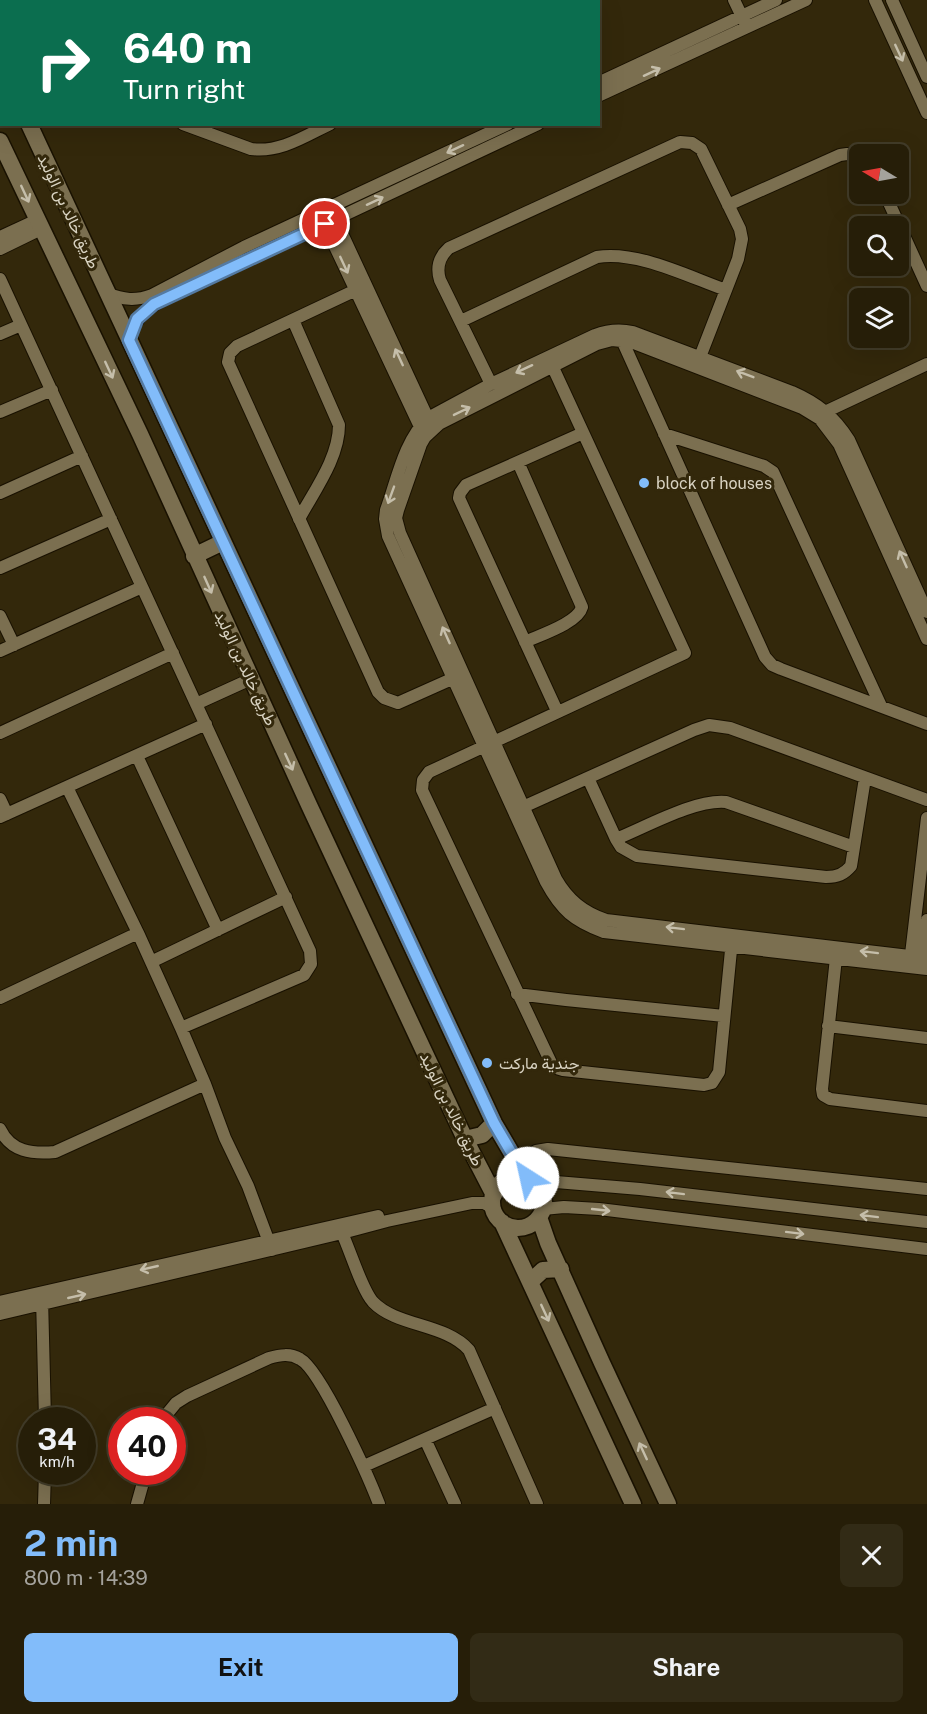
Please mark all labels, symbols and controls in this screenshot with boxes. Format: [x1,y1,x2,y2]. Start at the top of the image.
text: 640 m [123,23,252,72]
icon: right [24,24,102,102]
one-way arrow [894,44,906,62]
one-way arrow [642,65,660,77]
text: Turn right [123,73,246,105]
one-way arrow [446,144,464,156]
north arrow [849,144,909,204]
map controls [849,144,909,348]
street label: طريق خالد بن الوليد [33,151,103,272]
one-way arrow [19,184,31,202]
one-way arrow [366,195,384,206]
pin [299,198,350,249]
icon: arrive [308,207,341,240]
button: search [849,216,909,276]
one-way arrow [339,255,351,273]
button: layers [849,288,909,348]
one-way arrow [393,348,405,366]
one-way arrow [103,360,115,378]
one-way arrow [515,363,533,375]
one-way arrow [736,367,754,378]
one-way arrow [452,405,470,417]
place label: block of houses [656,474,772,493]
marker: block of houses [637,476,651,490]
one-way arrow [385,486,396,504]
one-way arrow [896,550,907,568]
one-way arrow [202,576,214,594]
street label: طريق خالد بن الوليد [210,608,280,729]
one-way arrow [439,626,451,644]
one-way arrow [284,753,296,771]
one-way arrow [666,923,686,934]
one-way arrow [859,946,879,957]
street label: طريق خالد بن الوليد [415,1049,487,1170]
place label: جندية ماركت [499,1054,580,1074]
marker: جندية ماركت [480,1056,494,1070]
position arrow [496,1146,560,1210]
one-way arrow [666,1188,686,1199]
one-way arrow [591,1205,611,1216]
one-way arrow [859,1210,879,1221]
one-way arrow [784,1228,804,1239]
one-way arrow [140,1263,159,1274]
one-way arrow [67,1290,87,1301]
one-way arrow [539,1304,551,1322]
speed limit sign: 40 [108,1407,186,1485]
text: 34 [37,1421,77,1457]
one-way arrow [636,1442,647,1460]
text: km/h [39,1453,75,1470]
text: 2 min [24,1522,118,1564]
button: close [840,1524,903,1587]
text: 800 m · 14:39 [24,1566,148,1590]
button: Exit [24,1633,458,1702]
button: Share [470,1633,903,1702]

